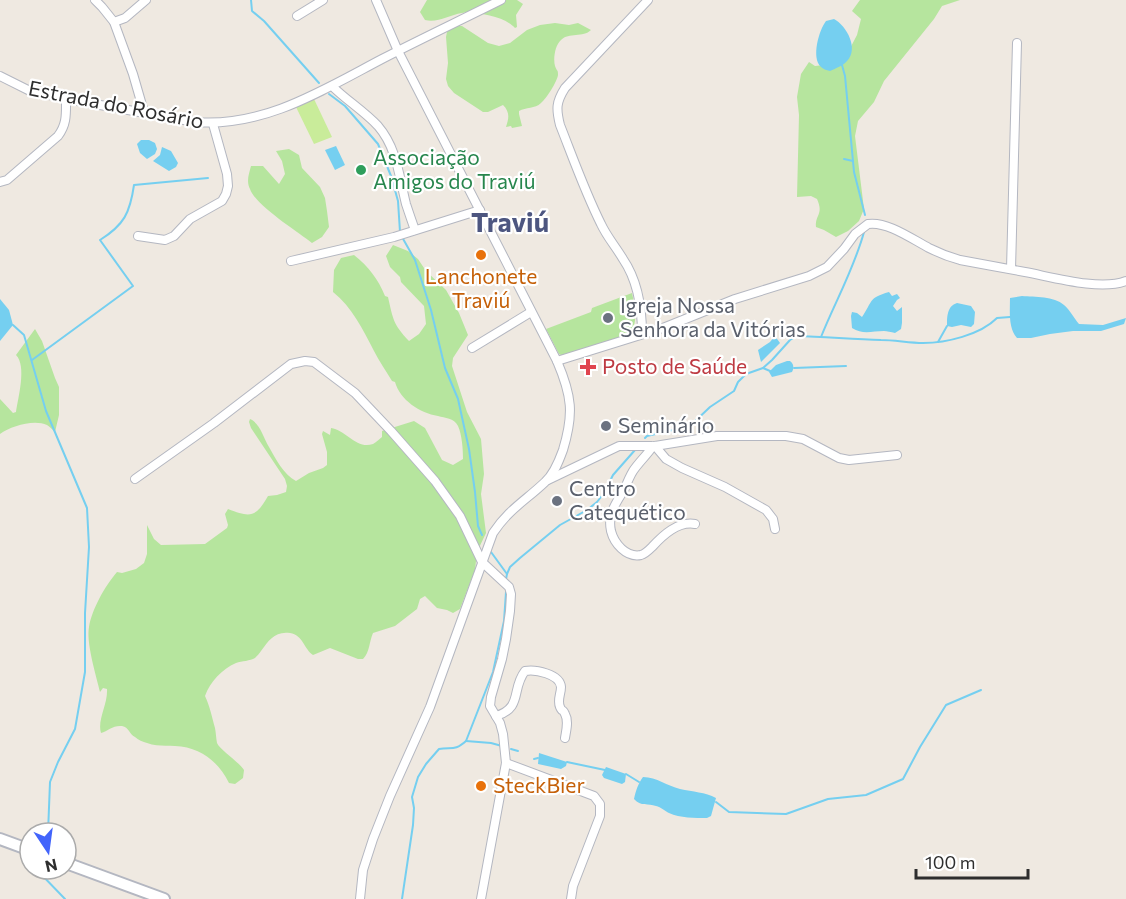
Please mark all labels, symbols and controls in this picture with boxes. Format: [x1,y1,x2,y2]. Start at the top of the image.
street label: Estrada do Rosário [27,74,206,133]
place label: Associação Amigos do Traviú [373,144,536,193]
marker: Associação Amigos do Traviú [354,163,368,177]
district label: Traviú [471,205,549,238]
marker: Lanchonete Traviú [474,248,488,262]
place label: Lanchonete Traviú [425,263,537,312]
place label: Igreja Nossa Senhora da Vitórias [620,292,805,341]
marker: Igreja Nossa Senhora da Vitórias [601,311,615,325]
place label: Posto de Saúde [602,353,747,378]
marker: Posto de Saúde [579,358,597,376]
place label: Seminário [618,412,714,437]
marker: Seminário [599,419,613,433]
place label: Centro Catequético [569,475,686,524]
marker: Centro Catequético [550,494,564,508]
place label: SteckBier [493,772,585,797]
marker: SteckBier [474,779,488,793]
north arrow [18,821,78,881]
scale bar [916,842,1028,880]
text: 100 m [925,851,975,873]
text: N [44,855,59,877]

